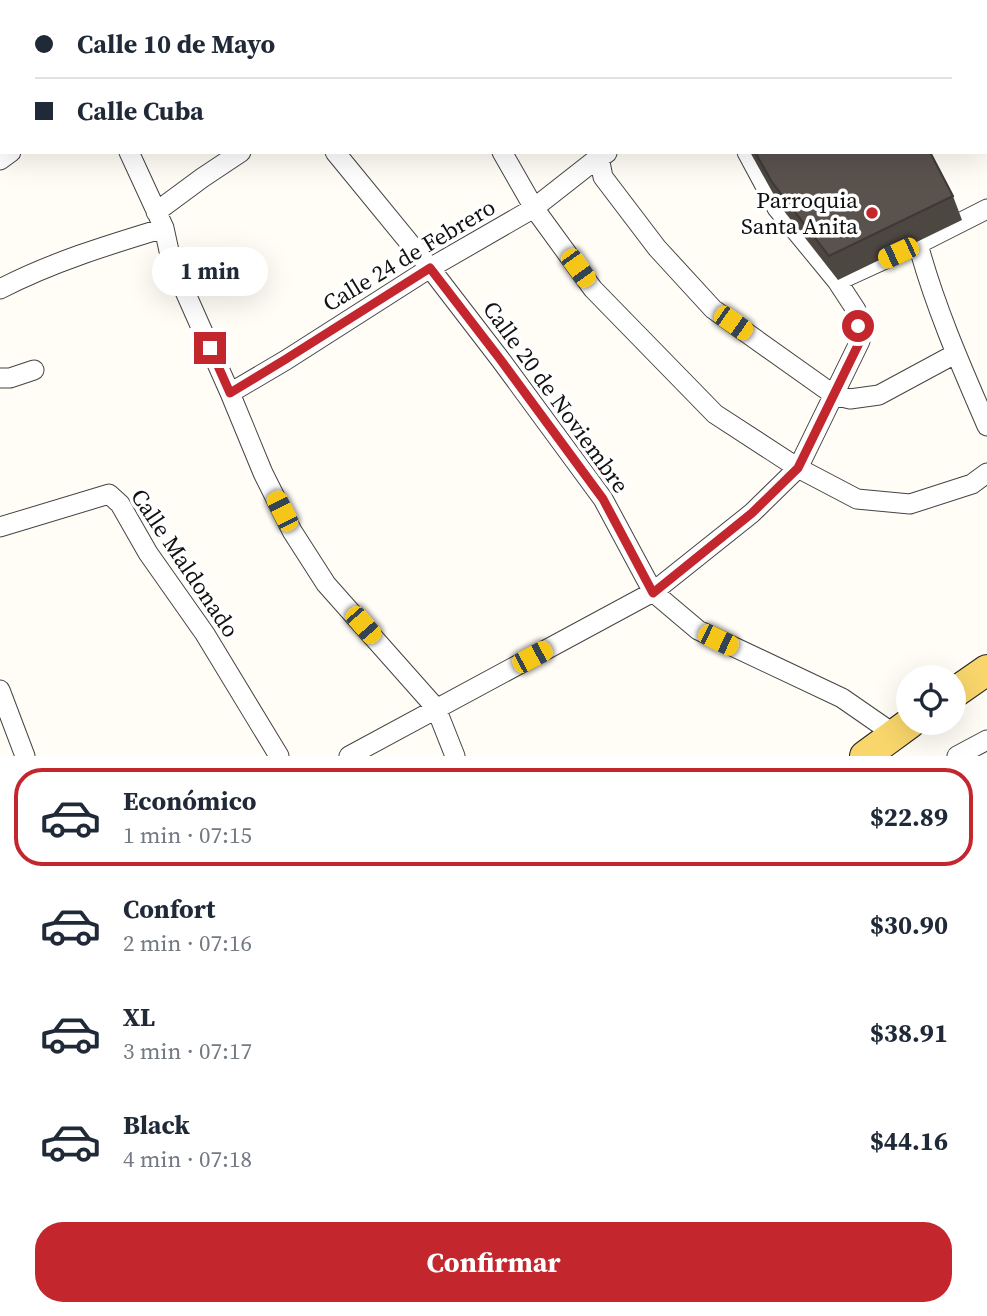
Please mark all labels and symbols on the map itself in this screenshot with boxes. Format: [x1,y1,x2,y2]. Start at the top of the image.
place label: Parroquia Santa Anita [741,184,858,242]
street label: Calle 24 de Febrero [317,191,501,319]
marker: Parroquia Santa Anita [864,205,880,221]
car [875,235,922,271]
car [558,245,599,291]
callout: 1 min [152,246,268,296]
street label: Calle 20 de Noviembre [475,294,637,500]
car [710,302,757,344]
route start [842,310,874,342]
route end [194,332,226,364]
street label: Calle Maldonado [123,482,247,644]
car [264,488,301,534]
car [342,602,385,648]
car [695,621,742,659]
car [509,638,556,676]

